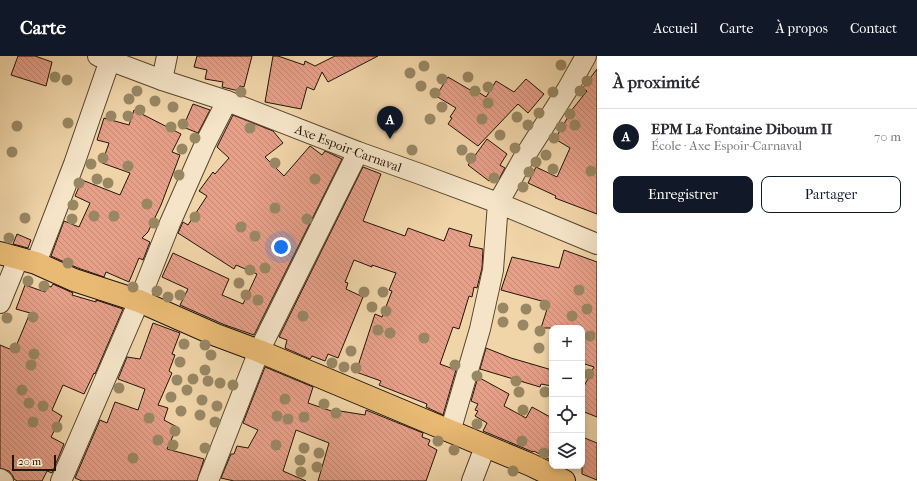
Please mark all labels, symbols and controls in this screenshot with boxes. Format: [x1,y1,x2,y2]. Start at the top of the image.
text: Carte [20,17,66,39]
text: Accueil [653,20,698,37]
text: Carte [720,20,753,37]
text: À propos [775,20,828,37]
text: Contact [850,20,897,37]
text: À proximité [613,72,700,92]
pin: A [377,106,403,139]
street label: Axe Espoir-Carnaval [293,120,405,174]
text: EPM La Fontaine Diboum II [651,120,832,138]
text: A [622,129,630,144]
text: 70 m [874,129,901,144]
text: École · Axe Espoir-Carnaval [651,138,802,153]
button: Enregistrer [613,176,753,213]
button: Partager [761,176,901,213]
your location [271,237,291,257]
map controls [549,325,585,469]
button: + [549,325,585,361]
button: − [549,361,585,397]
button: locate [549,397,585,433]
button: layers [549,433,585,469]
scale bar [12,453,56,472]
text: 20 m [18,455,41,468]

